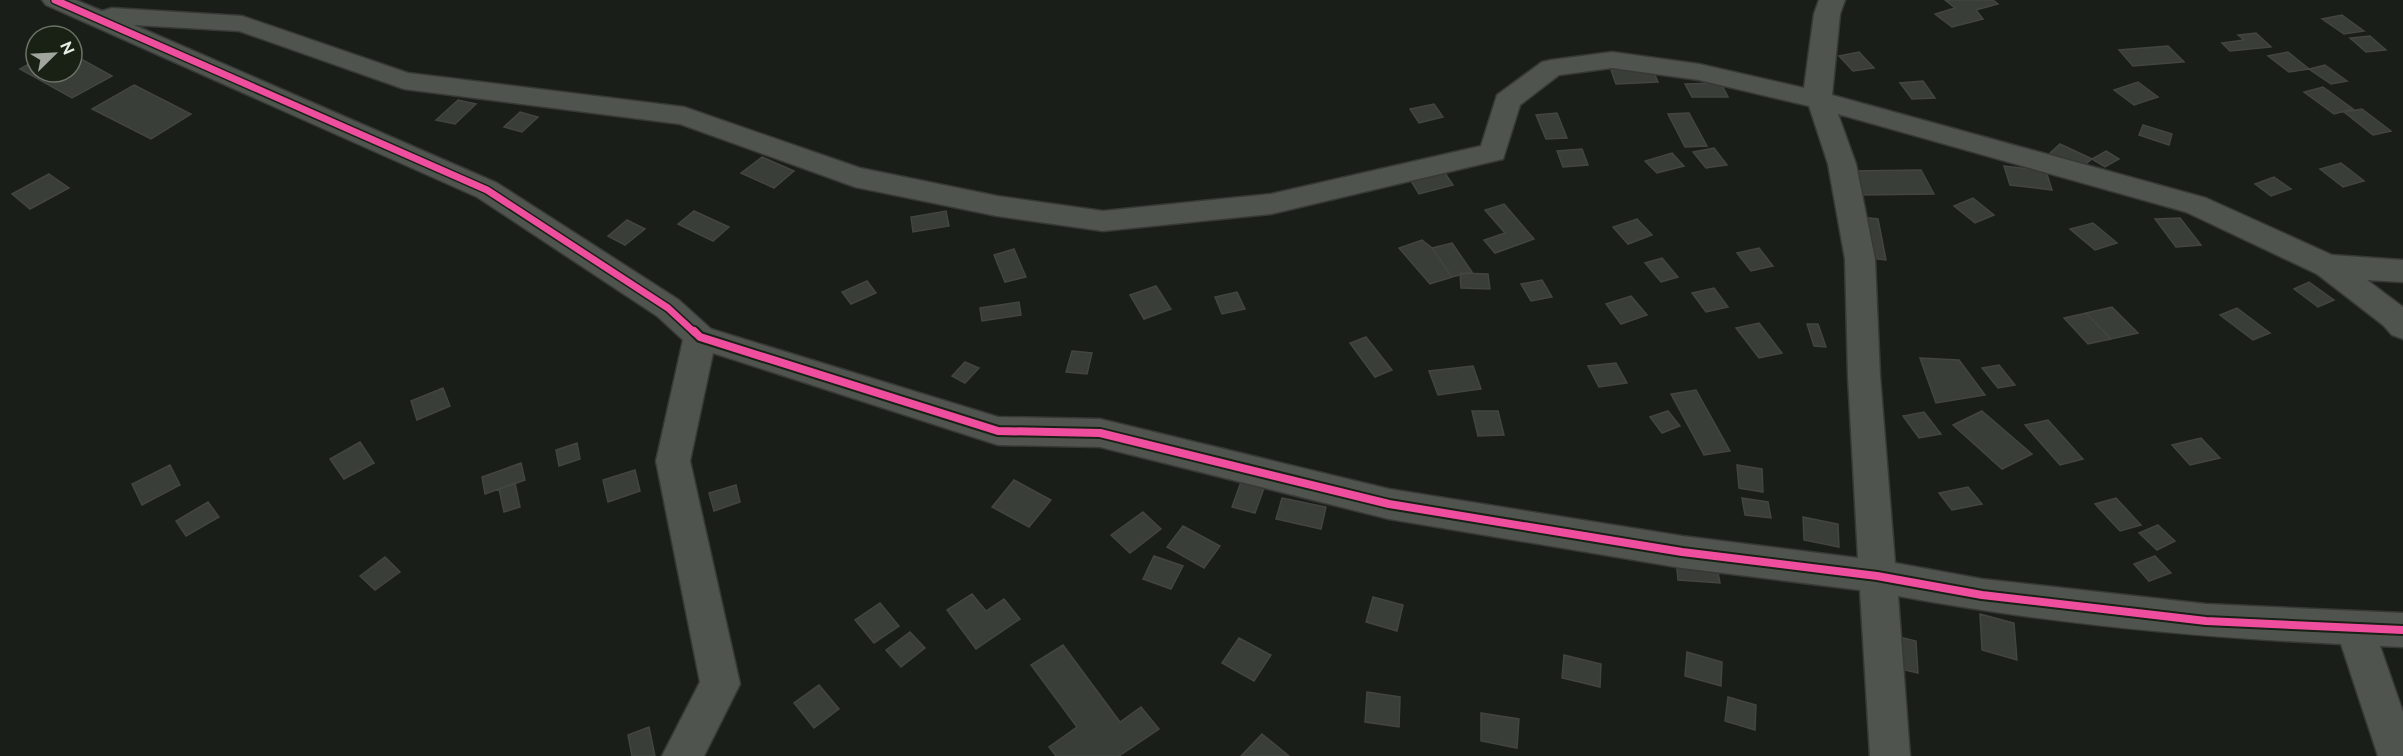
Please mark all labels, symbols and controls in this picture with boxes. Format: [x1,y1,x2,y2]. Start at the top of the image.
north arrow [24,24,84,84]
text: N [56,39,78,58]

